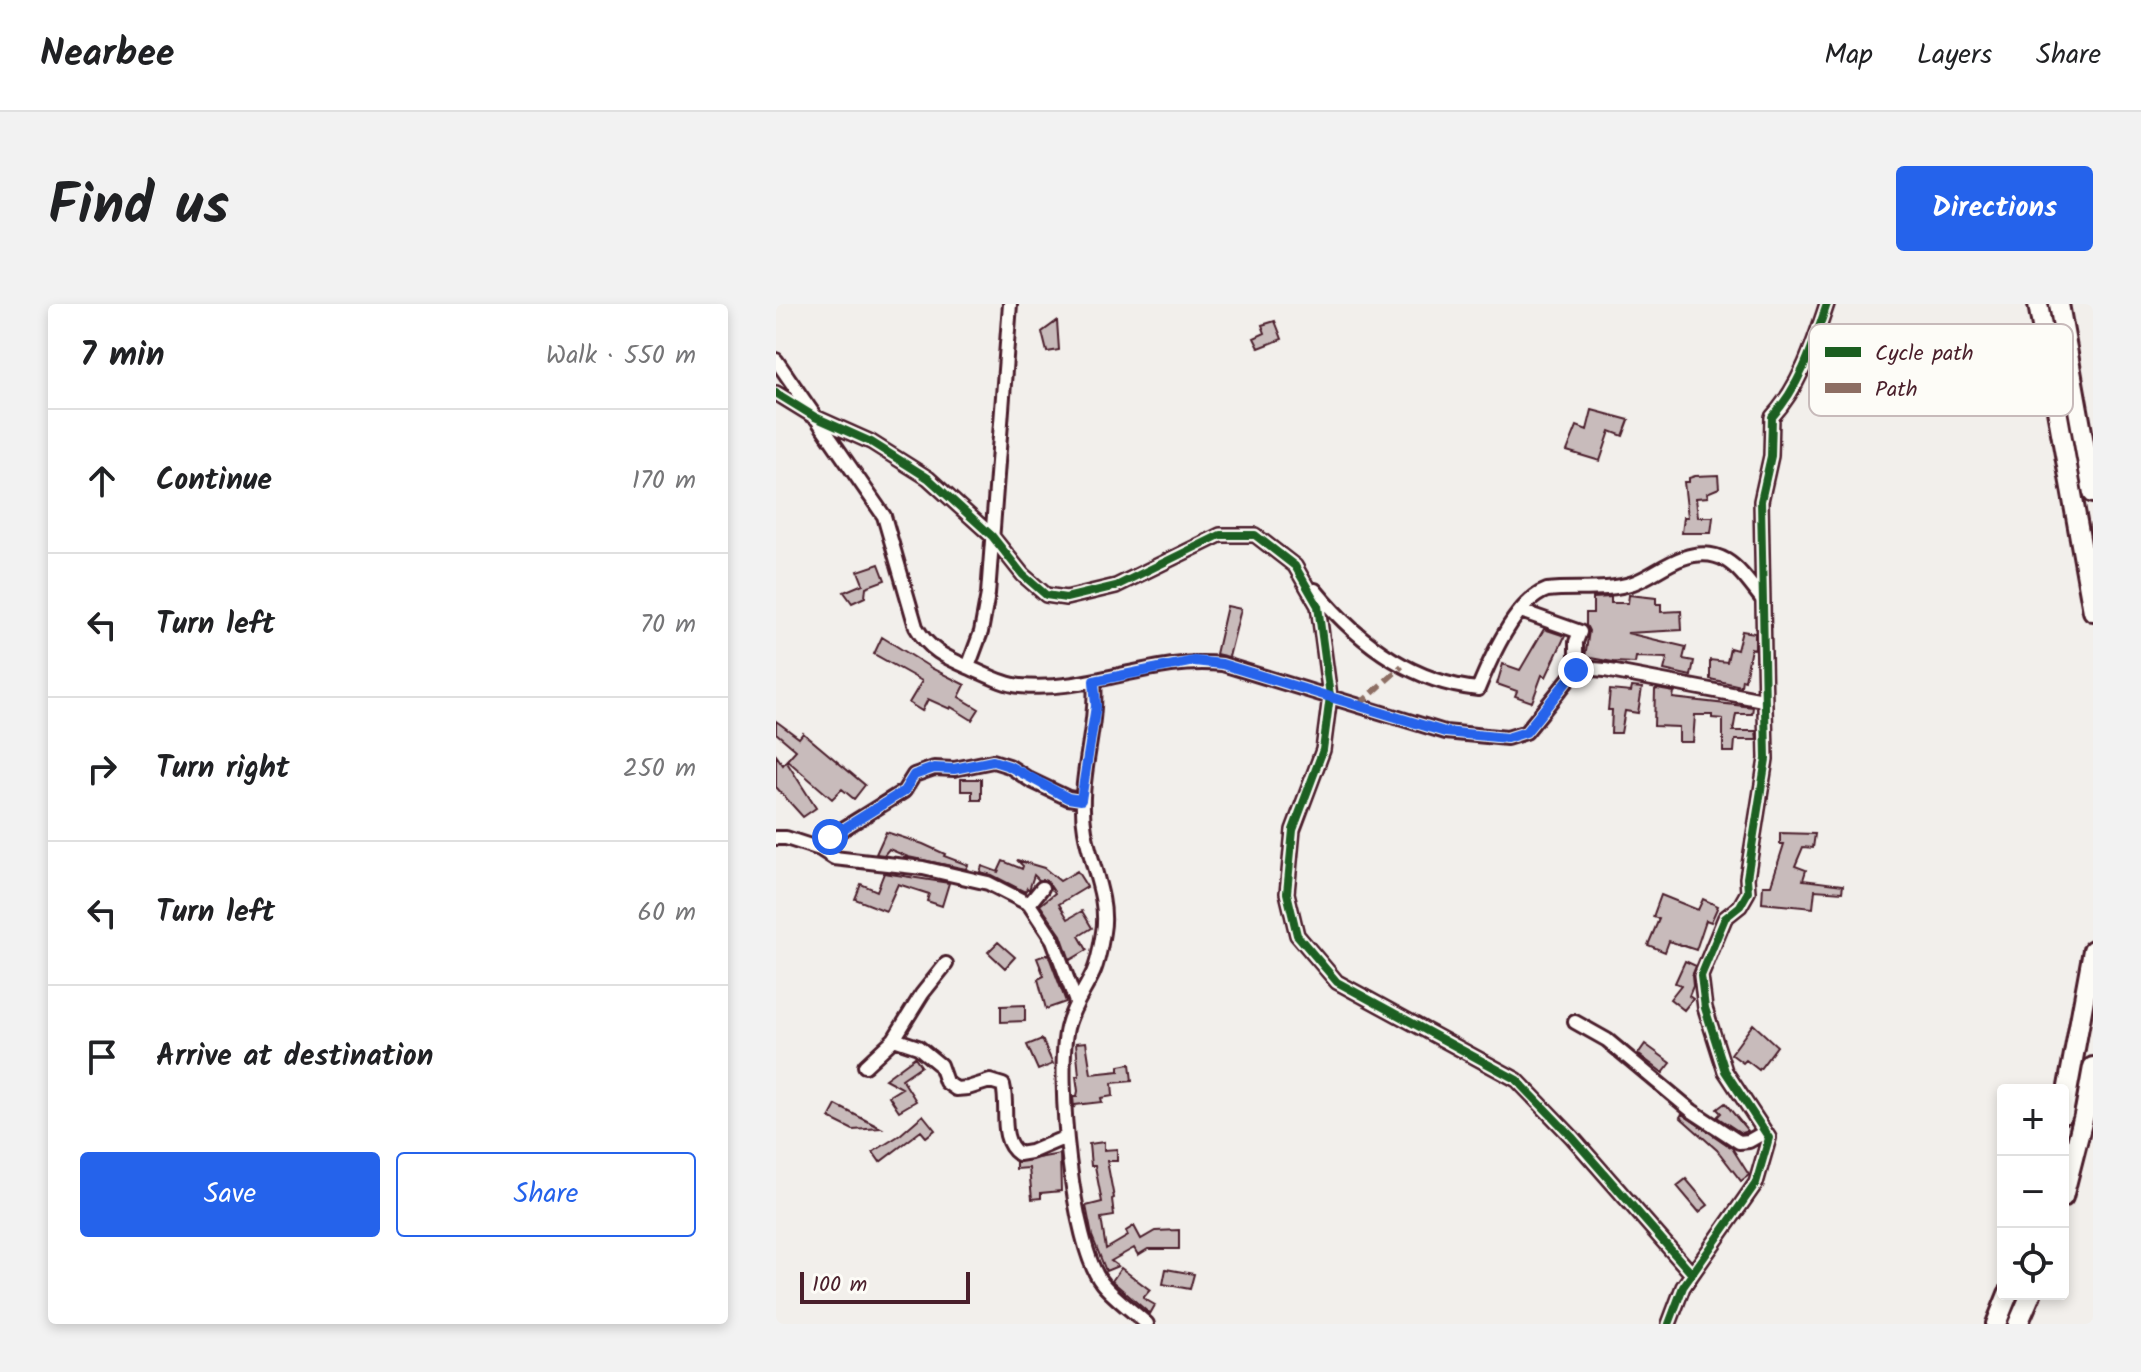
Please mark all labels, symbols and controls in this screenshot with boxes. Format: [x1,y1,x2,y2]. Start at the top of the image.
text: Nearbee [40,25,174,85]
text: Map [1824,33,1873,78]
text: Layers [1917,33,1992,78]
text: Share [2036,33,2101,78]
text: Find us [48,163,229,253]
button: Directions [1896,166,2093,251]
legend [1809,324,2073,416]
text: 7 min [80,329,165,383]
text: Walk · 550 m [546,335,696,377]
text: Cycle path [1875,337,1974,372]
text: Path [1875,373,1918,408]
text: Continue [156,457,272,505]
icon: ahead [80,459,124,503]
text: 170 m [632,460,696,502]
text: Turn left [156,601,275,649]
icon: left [80,603,124,647]
text: 70 m [640,604,696,646]
route end [1558,652,1594,688]
text: Turn right [156,745,289,793]
icon: right [80,747,124,791]
text: 250 m [623,748,696,790]
route start [812,819,848,855]
text: Turn left [156,889,275,937]
icon: left [80,891,124,935]
text: 60 m [637,892,696,934]
text: Arrive at destination [156,1033,433,1081]
icon: arrive [80,1035,124,1079]
map controls [1997,1084,2069,1300]
button: + [1997,1084,2069,1156]
button: Save [80,1152,380,1237]
button: Share [396,1152,696,1237]
button: − [1997,1156,2069,1228]
button: locate [1997,1228,2069,1300]
scale bar [800,1268,970,1304]
text: 100 m [812,1268,867,1303]

